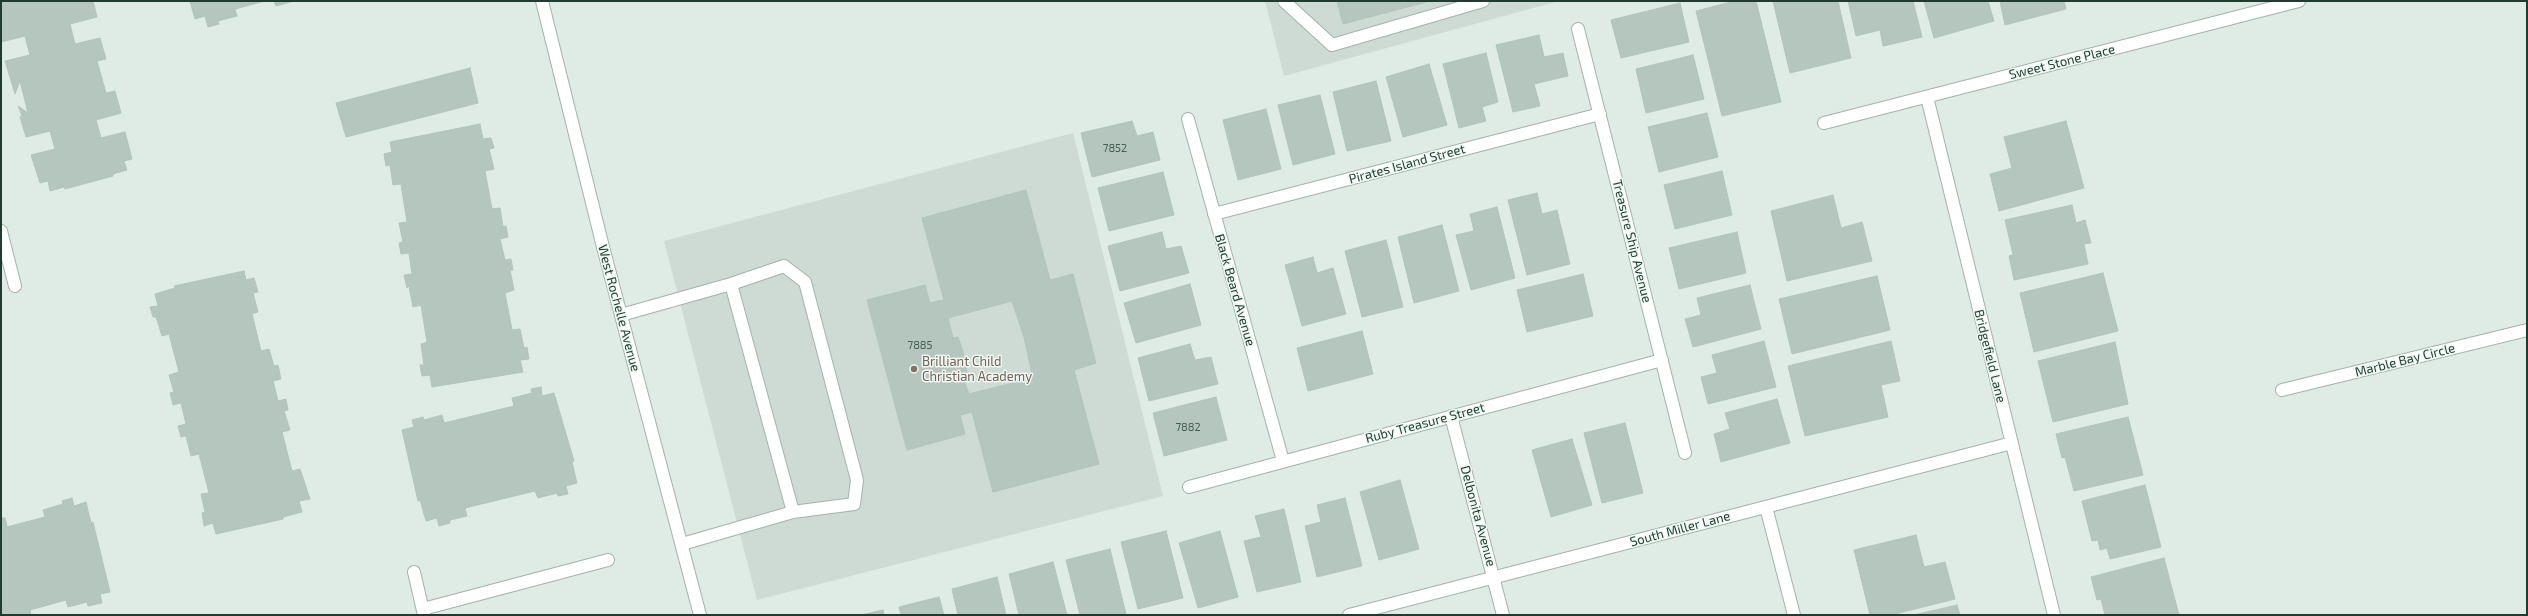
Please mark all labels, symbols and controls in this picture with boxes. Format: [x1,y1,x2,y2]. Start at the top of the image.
street label: Sweet Stone Place [2007,41,2117,83]
house number: 7852 [1103,141,1127,155]
street label: Pirates Island Street [1347,141,1467,187]
street label: Treasure Ship Avenue [1609,178,1655,304]
street label: Black Beard Avenue [1212,232,1258,348]
street label: West Rochelle Avenue [595,243,643,373]
street label: Bridgefield Lane [1971,308,2009,404]
house number: 7885 [908,338,932,352]
street label: Marble Bay Circle [2353,340,2457,380]
place label: Brilliant Child Christian Academy [922,354,1032,385]
marker: Brilliant Child Christian Academy [909,364,919,374]
street label: Ruby Treasure Street [1364,400,1486,446]
house number: 7882 [1175,420,1201,434]
street label: Delbonita Avenue [1457,464,1499,568]
street label: South Miller Lane [1628,508,1732,550]

